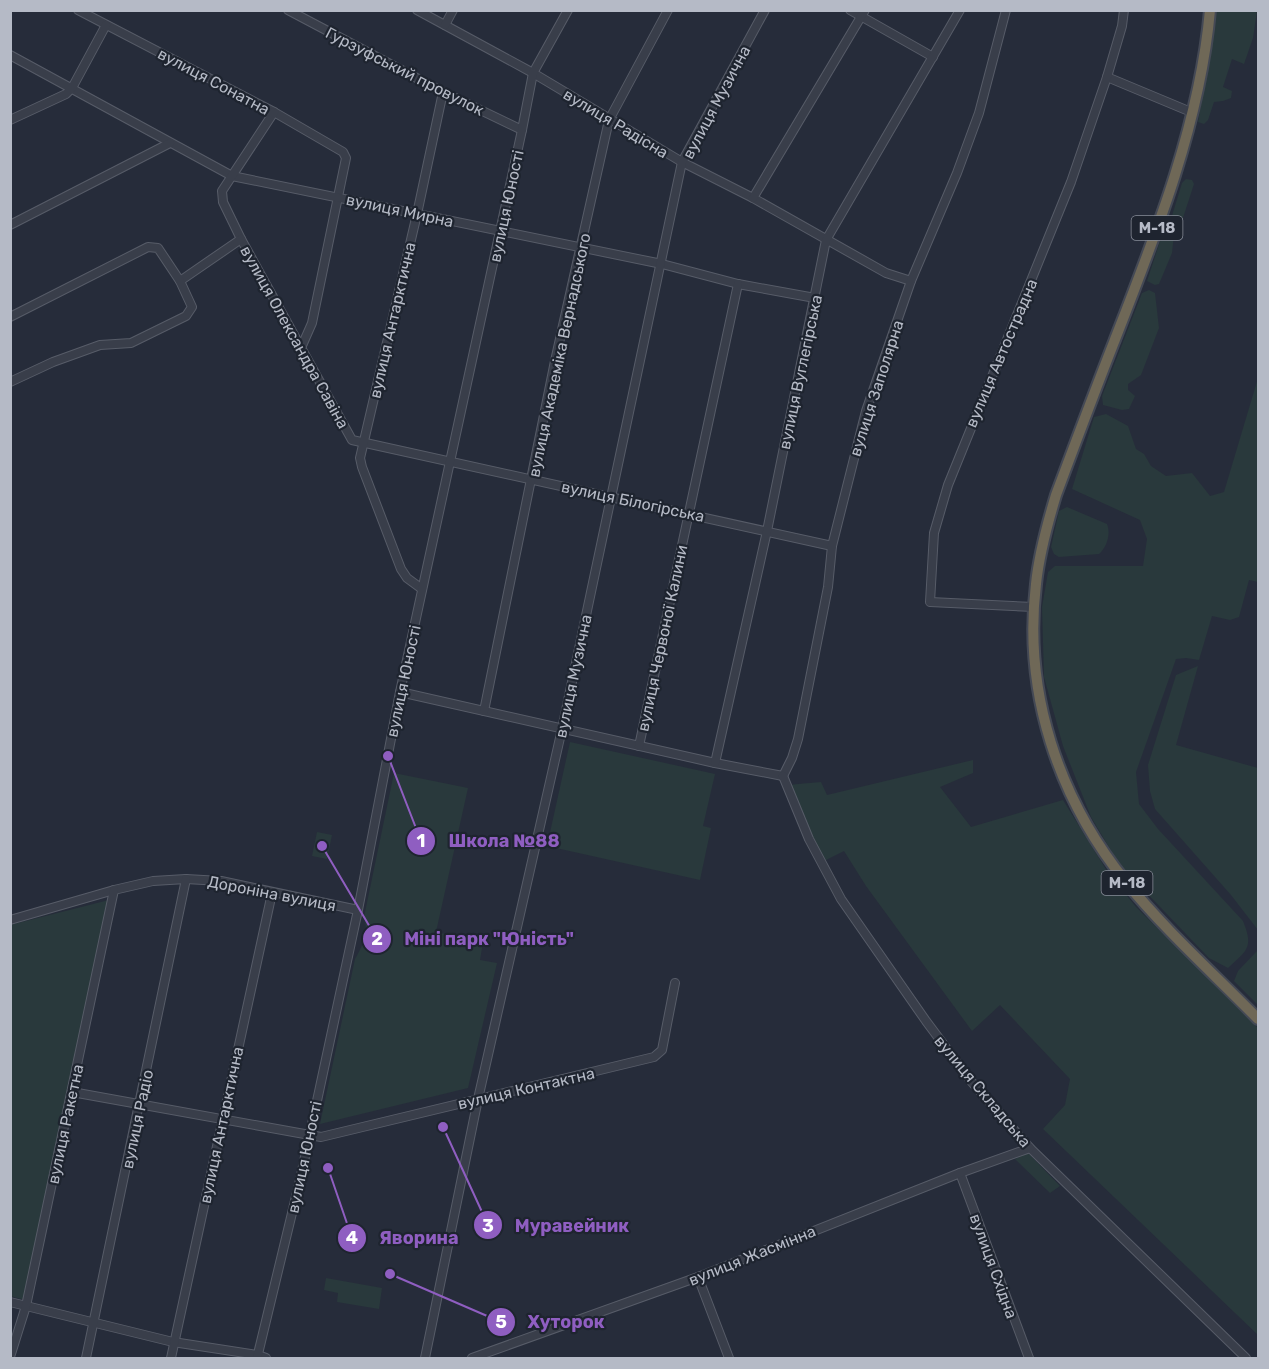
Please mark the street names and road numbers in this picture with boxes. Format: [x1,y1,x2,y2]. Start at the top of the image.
street label: Гурзуфський провулок [322,23,487,120]
street label: вулиця Музична [679,42,754,162]
street label: вулиця Сонатна [155,44,273,119]
street label: вулиця Радісна [560,85,672,162]
street label: вулиця Юності [485,148,528,264]
street label: вулиця Мирна [344,190,455,231]
road number: М-18 [1132,216,1182,240]
street label: вулиця Академіка Вернадського [524,231,595,479]
street label: вулиця Антарктична [365,240,420,400]
street label: вулиця Олександра Савіна [236,243,353,432]
street label: вулиця Автострадна [962,276,1041,430]
street label: вулиця Вуглегірська [775,293,826,451]
street label: вулиця Заполярна [845,318,907,459]
street label: вулиця Білогірська [560,477,706,526]
street label: вулиця Червоної Калини [633,543,692,733]
street label: вулиця Музична [551,613,596,740]
street label: вулиця Юності [382,623,425,739]
road number: М-18 [1102,871,1152,895]
street label: Дороніна вулиця [206,872,338,915]
street label: вулиця Складська [930,1032,1035,1151]
street label: вулиця Антарктична [196,1045,247,1205]
street label: вулиця Ракетна [44,1063,87,1186]
street label: вулиця Контактна [456,1063,596,1113]
street label: вулиця Радіо [118,1068,157,1170]
street label: вулиця Юності [283,1099,326,1215]
street label: вулиця Східна [966,1211,1021,1321]
street label: вулиця Жасмінна [686,1221,819,1290]

